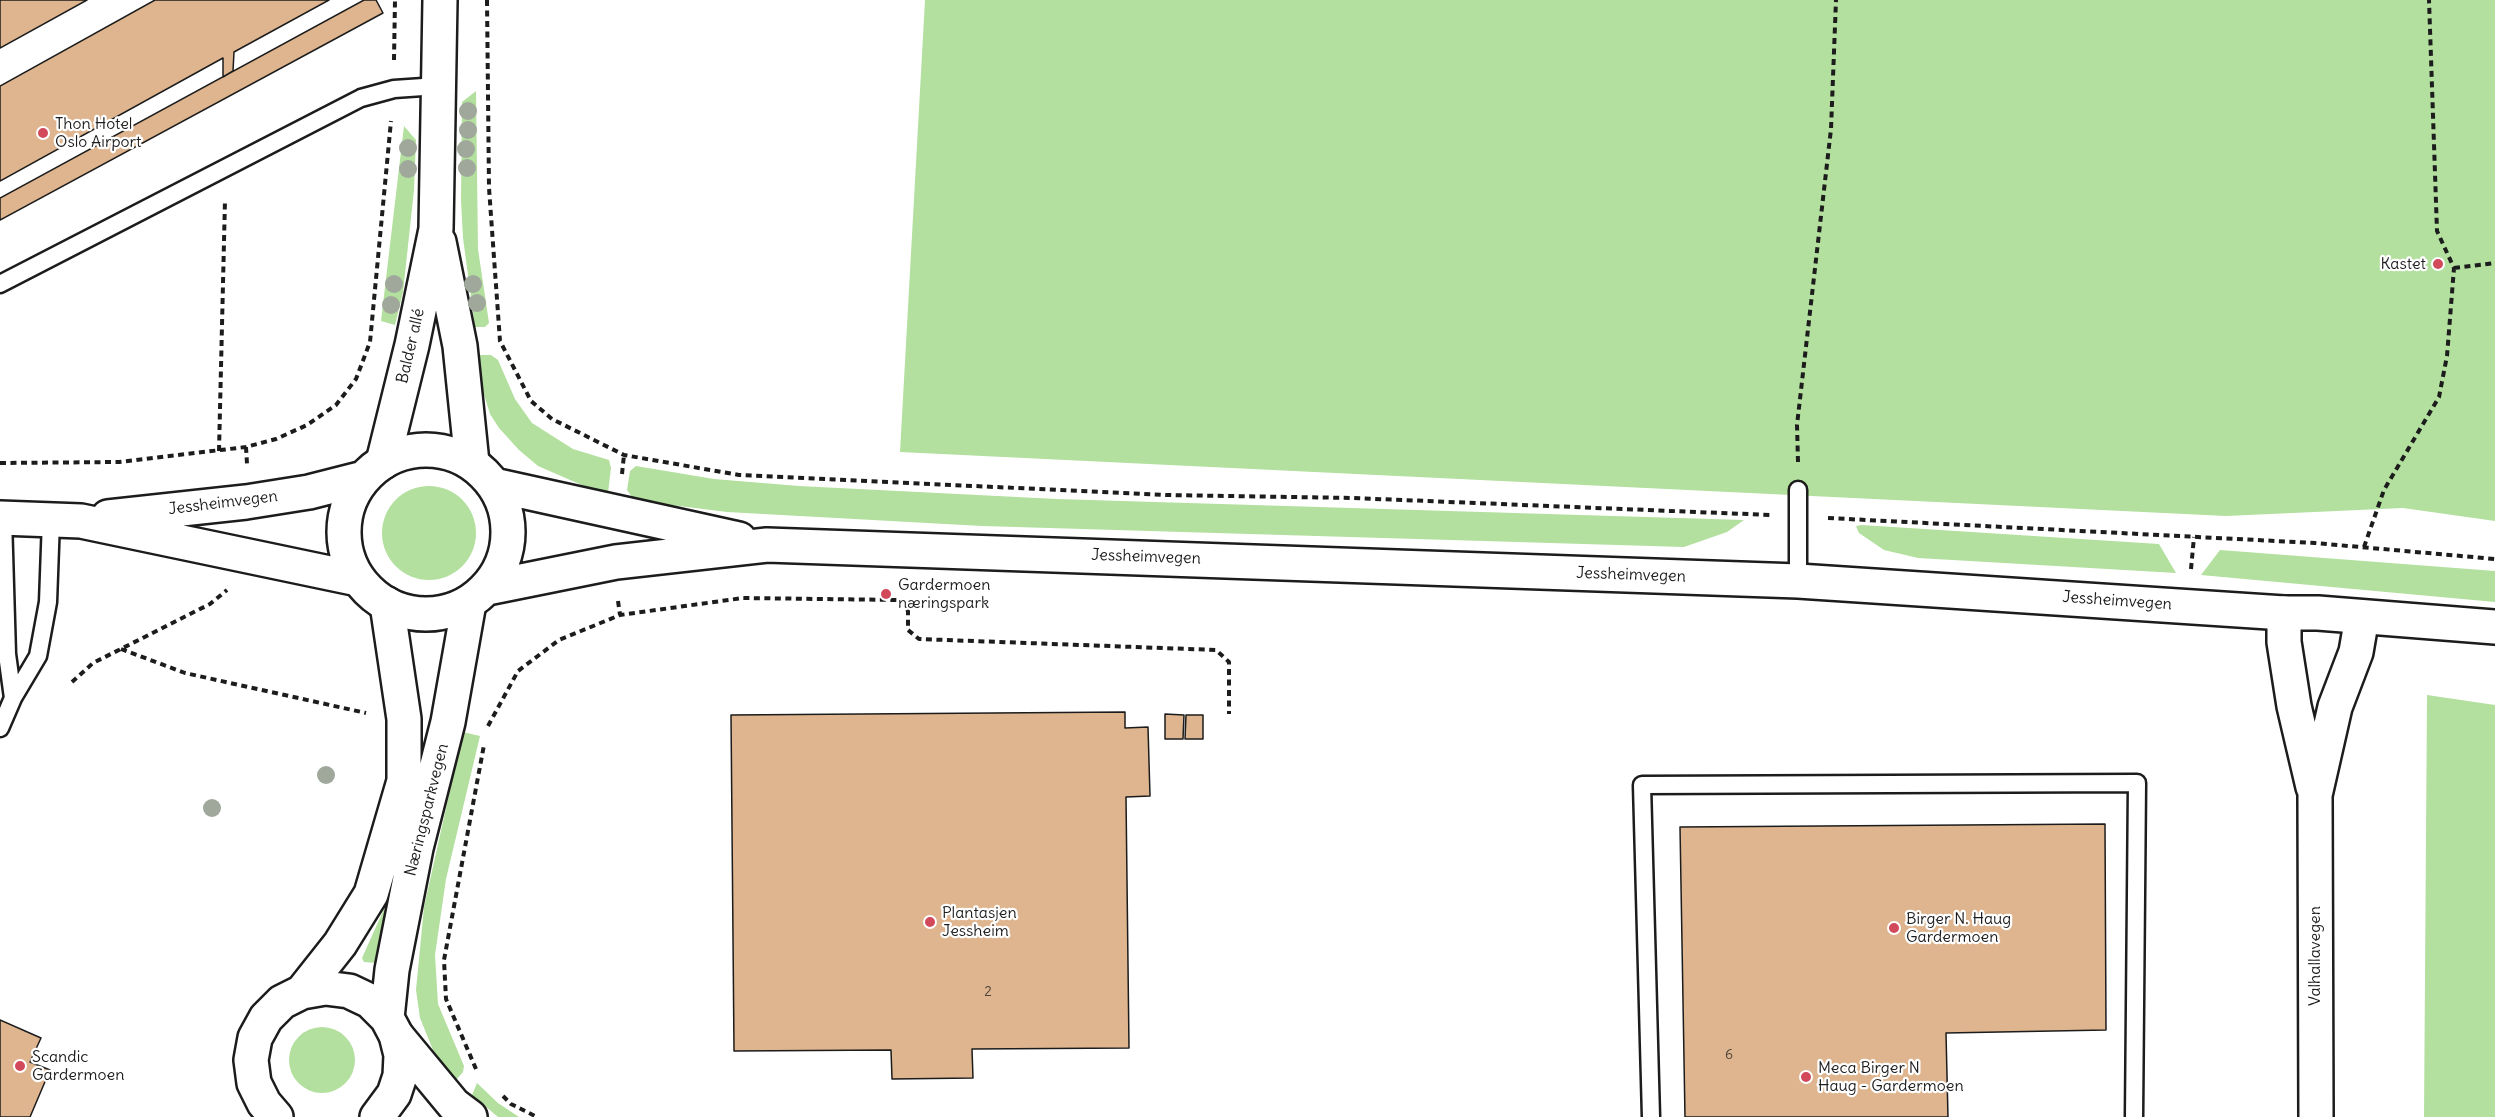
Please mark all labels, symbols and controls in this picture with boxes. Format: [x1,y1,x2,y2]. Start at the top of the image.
place label: Thon Hotel Oslo Airport [55,114,141,152]
marker: Thon Hotel Oslo Airport [36,126,50,140]
place label: Kastet [2381,254,2426,274]
marker: Kastet [2431,257,2445,271]
street label: Balder allé [393,307,429,385]
street label: Jessheimvegen [167,487,279,519]
street label: Jessheimvegen [1091,545,1201,569]
street label: Jessheimvegen [1576,563,1686,587]
place label: Gardermoen næringspark [898,575,990,613]
marker: Gardermoen næringspark [879,587,893,601]
street label: Jessheimvegen [2062,588,2172,614]
street label: Næringsparkvegen [401,742,453,878]
place label: Plantasjen Jessheim [942,903,1017,941]
street label: Valhallavegen [2305,906,2325,1006]
place label: Birger N. Haug Gardermoen [1906,909,2011,947]
marker: Plantasjen Jessheim [923,915,937,929]
marker: Birger N. Haug Gardermoen [1887,921,1901,935]
house number: 2 [984,984,992,1000]
place label: Scandic Gardermoen [32,1047,124,1085]
house number: 6 [1725,1047,1733,1063]
place label: Meca Birger N Haug - Gardermoen [1818,1058,1964,1096]
marker: Scandic Gardermoen [13,1059,27,1073]
marker: Meca Birger N Haug - Gardermoen [1799,1070,1813,1084]

